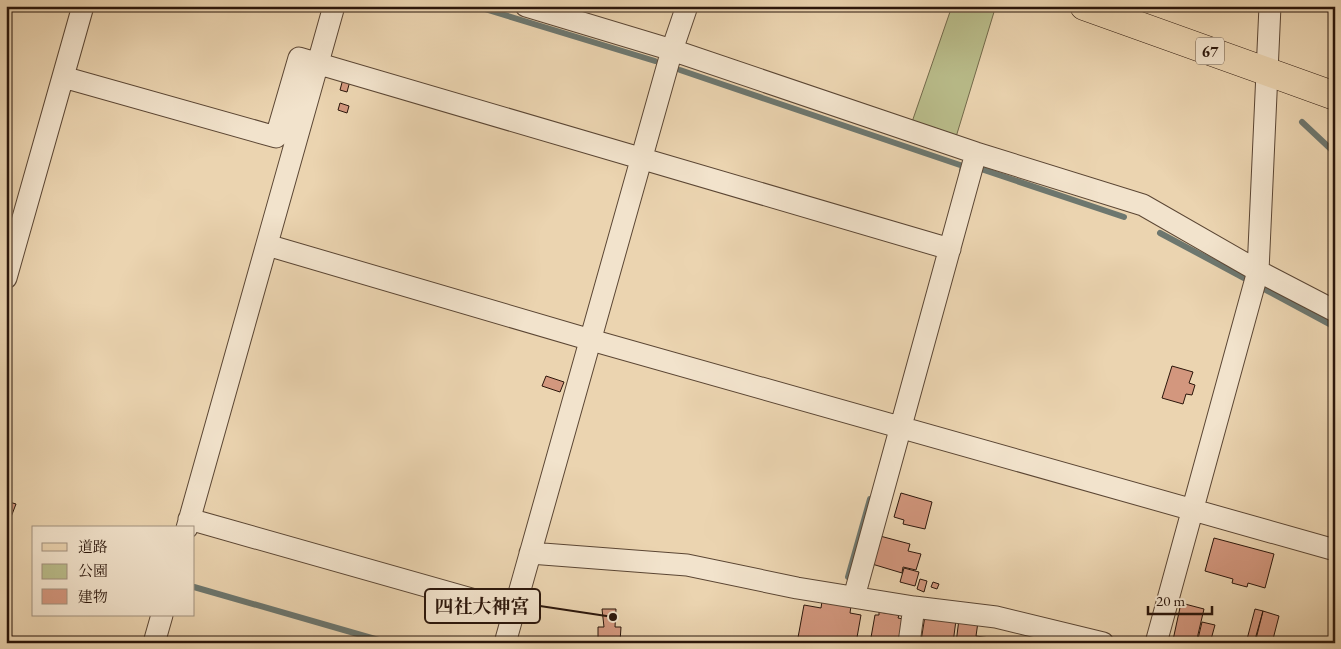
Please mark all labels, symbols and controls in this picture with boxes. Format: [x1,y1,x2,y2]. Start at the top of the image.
road number: 67 [1196,37,1224,64]
legend [32,526,195,616]
text: 道路 [78,537,108,556]
text: 公園 [78,561,108,580]
scale bar [1148,584,1212,616]
text: 建物 [78,587,108,606]
callout: 四社大神宮 [425,589,540,623]
text: 20 m [1156,591,1185,610]
text: 四社大神宮 [434,594,530,619]

